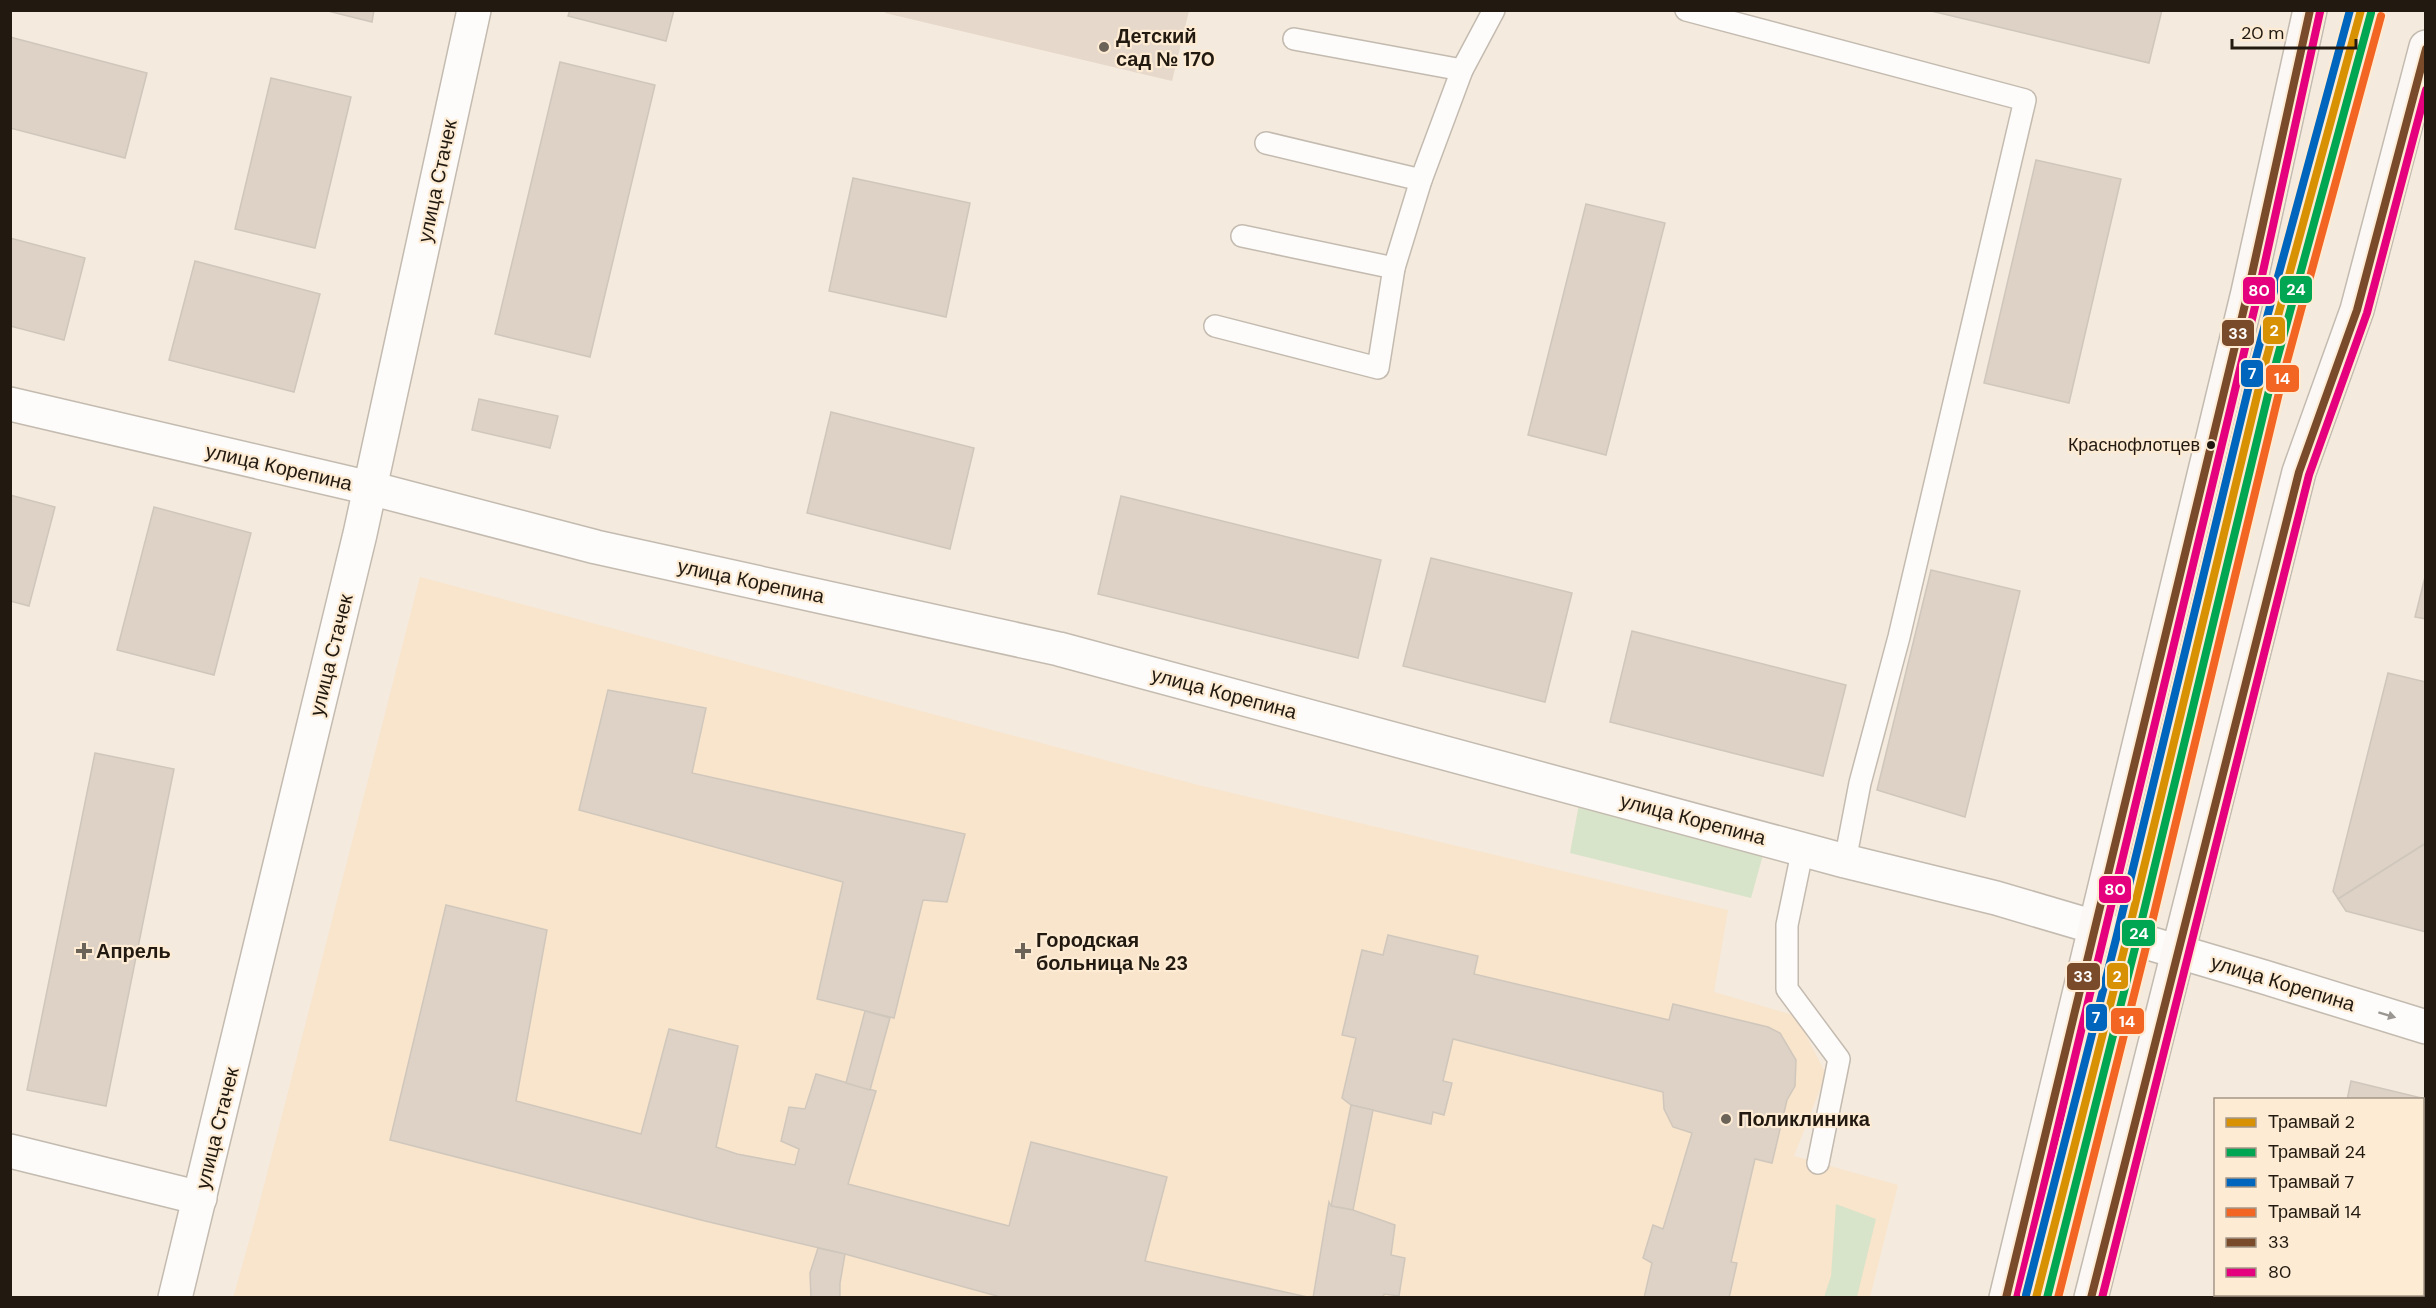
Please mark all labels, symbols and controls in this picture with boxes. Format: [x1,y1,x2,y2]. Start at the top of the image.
scale bar [2232,12,2356,50]
text: 20 m [2241,21,2284,45]
place label: Детский сад № 170 [1116,23,1215,72]
marker: Детский сад № 170 [1097,40,1111,54]
street label: улица Стачек [411,117,463,245]
line badge: 24 [2279,275,2313,304]
line badge: 80 [2242,276,2276,305]
text: 24 [2286,279,2306,300]
text: 80 [2248,280,2270,301]
line badge: 2 [2262,316,2286,345]
line badge: 33 [2221,319,2255,347]
text: 2 [2269,320,2279,341]
text: 33 [2228,323,2248,344]
line badge: 7 [2240,359,2264,388]
text: 7 [2248,363,2257,384]
line badge: 14 [2265,364,2300,393]
text: 14 [2274,368,2290,389]
place label: Краснофлотцев [2068,433,2200,457]
street label: улица Корепина [203,438,356,497]
marker: Краснофлотцев [2205,439,2217,451]
street label: улица Корепина [675,553,828,609]
street label: улица Стачек [303,591,359,719]
street label: улица Корепина [1148,661,1300,725]
street label: улица Корепина [1617,787,1769,851]
line badge: 80 [2098,875,2132,904]
text: 80 [2104,879,2126,900]
line badge: 24 [2121,919,2156,947]
text: 24 [2129,923,2149,944]
place label: Городская больница № 23 [1036,927,1188,976]
place label: Апрель [96,938,171,964]
marker: Городская больница № 23 [1014,942,1032,960]
marker: Апрель [77,944,91,958]
street label: улица Корепина [2208,949,2359,1018]
line badge: 33 [2066,962,2101,991]
line badge: 2 [2106,962,2129,990]
text: 33 [2073,966,2093,987]
text: 2 [2112,966,2122,987]
line badge: 7 [2085,1003,2108,1032]
text: 7 [2092,1007,2101,1028]
line badge: 14 [2110,1007,2145,1035]
text: 14 [2119,1011,2135,1032]
one-way arrow [2378,1011,2396,1020]
street label: улица Стачек [189,1064,245,1192]
legend [2214,1098,2424,1296]
place label: Поликлиника [1738,1106,1871,1132]
text: Трамвай 2 [2268,1110,2355,1134]
marker: Поликлиника [1719,1112,1733,1126]
text: Трамвай 24 [2268,1140,2366,1164]
text: Трамвай 7 [2268,1170,2354,1194]
text: Трамвай 14 [2268,1200,2361,1224]
text: 33 [2268,1230,2289,1254]
text: 80 [2268,1260,2291,1284]

